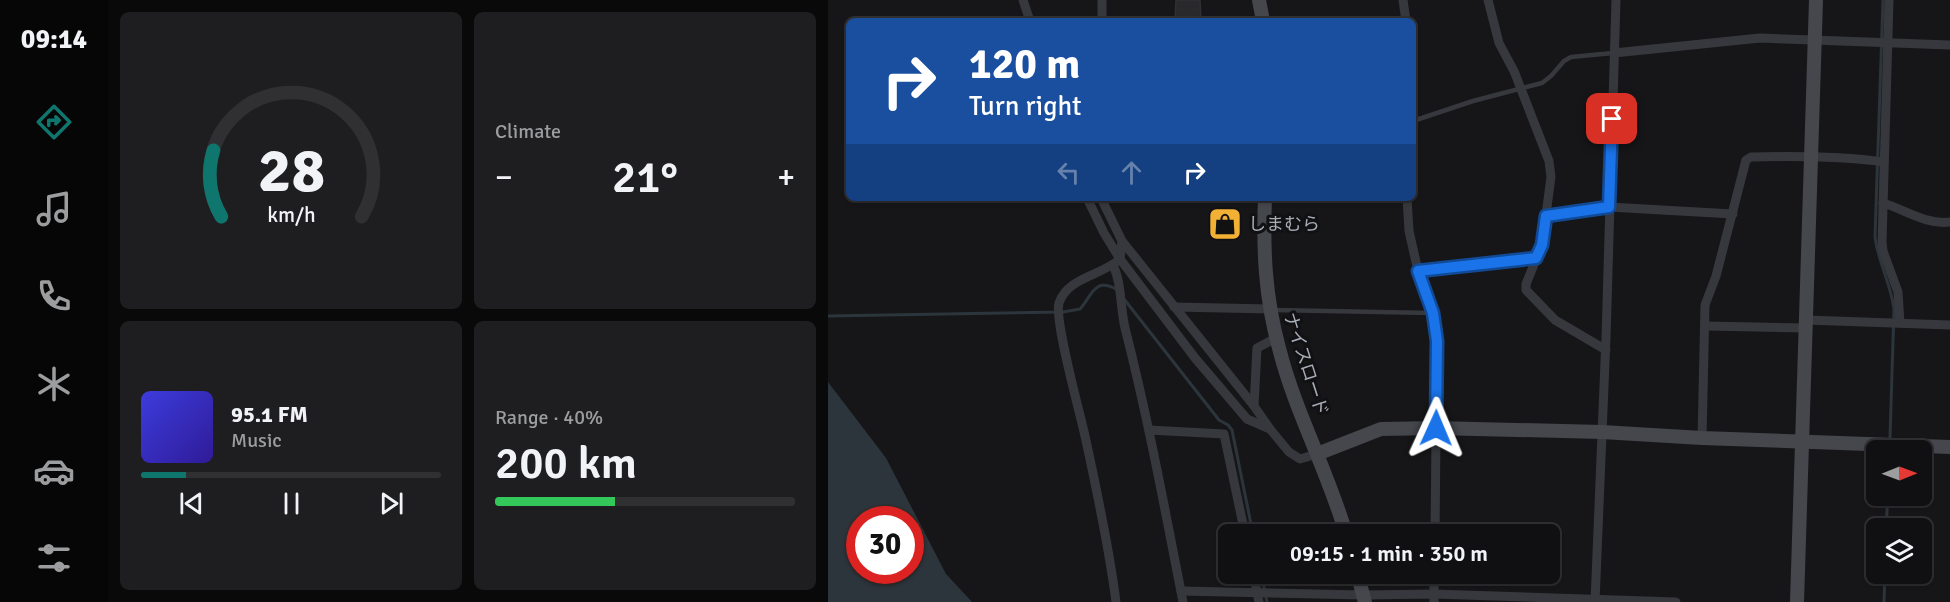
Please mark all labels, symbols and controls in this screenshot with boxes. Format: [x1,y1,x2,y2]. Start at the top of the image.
text: 09:14 [21,23,87,56]
text: 120 m [969,39,1080,90]
icon: right [870,42,948,120]
text: Turn right [969,90,1082,123]
pin [1586,93,1637,144]
icon: directions [33,101,75,143]
icon: arrive [1595,102,1628,135]
text: Climate [495,119,561,144]
text: 28 [257,132,325,209]
text: 21° [612,150,678,205]
icon: left [1052,156,1085,189]
icon: ahead [1115,156,1148,189]
icon: right [1178,156,1211,189]
text: − [495,157,513,198]
text: + [777,157,795,198]
icon: music [33,188,75,230]
text: km/h [267,203,315,229]
shop icon: しまむら [1207,206,1243,242]
place label: しまむら [1248,213,1320,235]
icon: phone [33,275,75,317]
street label: ナイスロード [1279,309,1333,419]
icon: climate [33,363,75,405]
position arrow [1404,396,1468,460]
text: 95.1 FM [231,401,308,428]
text: Range · 40% [495,405,603,430]
text: Music [231,428,282,453]
text: 200 km [495,436,637,491]
north arrow [1866,440,1932,506]
map controls [1866,440,1932,584]
icon: car [33,450,75,492]
icon: previous [175,487,208,520]
icon: pause [275,487,308,520]
icon: next [375,487,408,520]
speed limit sign: 30 [846,506,924,584]
button: layers [1866,518,1932,584]
icon: filters [33,537,75,579]
text: 09:15 · 1 min · 350 m [1290,540,1488,567]

